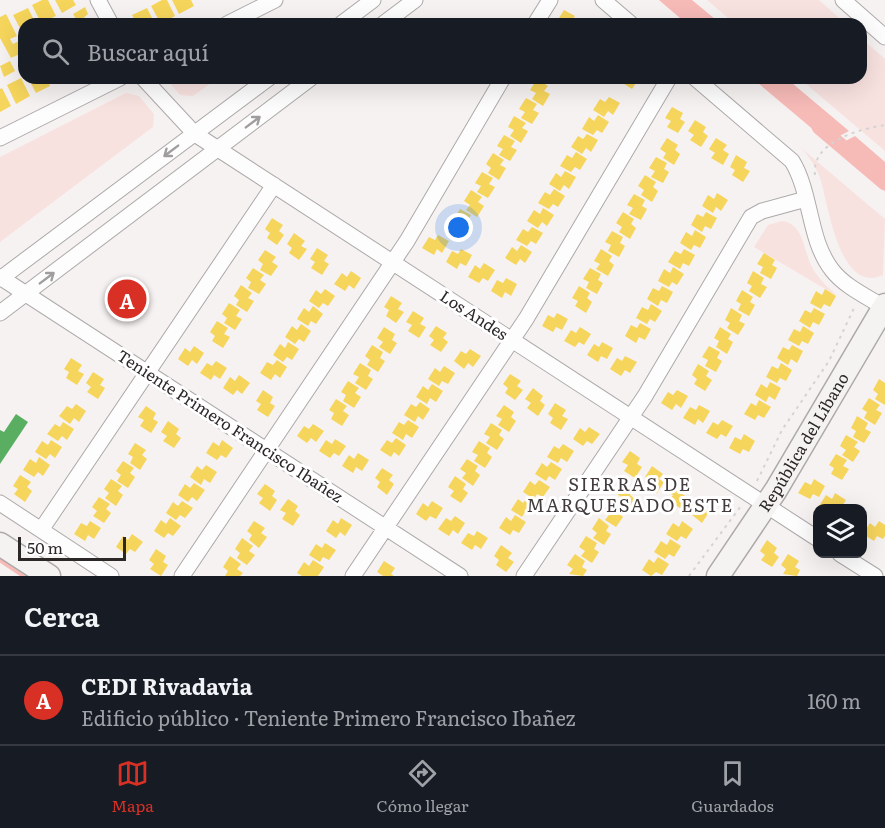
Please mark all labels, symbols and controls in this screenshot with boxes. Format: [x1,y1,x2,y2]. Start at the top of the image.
search box [18,18,867,84]
icon: search [39,35,72,68]
text: Buscar aquí [87,35,209,68]
one-way arrow [244,116,260,129]
one-way arrow [164,145,180,157]
your location [444,213,473,242]
one-way arrow [38,272,54,284]
pin: A [108,276,146,322]
street label: Los Andes [436,283,513,345]
street label: Teniente Primero Francisco Ibañez [113,343,349,508]
street label: República del Líbano [752,368,854,516]
district label: SIERRAS DE MARQUESADO ESTE [526,470,734,518]
map controls [813,504,867,558]
button: layers [813,504,867,558]
scale bar [18,534,126,562]
text: 50 m [27,535,63,559]
text: Cerca [24,596,100,635]
text: CEDI Rivadavia [81,669,252,702]
text: A [36,685,51,715]
text: 160 m [807,685,861,715]
text: Edificio público · Teniente Primero Francisco Ibañez [81,702,575,732]
tab: Mapa [111,757,154,817]
tab: Cómo llegar [377,757,469,817]
tab: Guardados [691,757,774,817]

